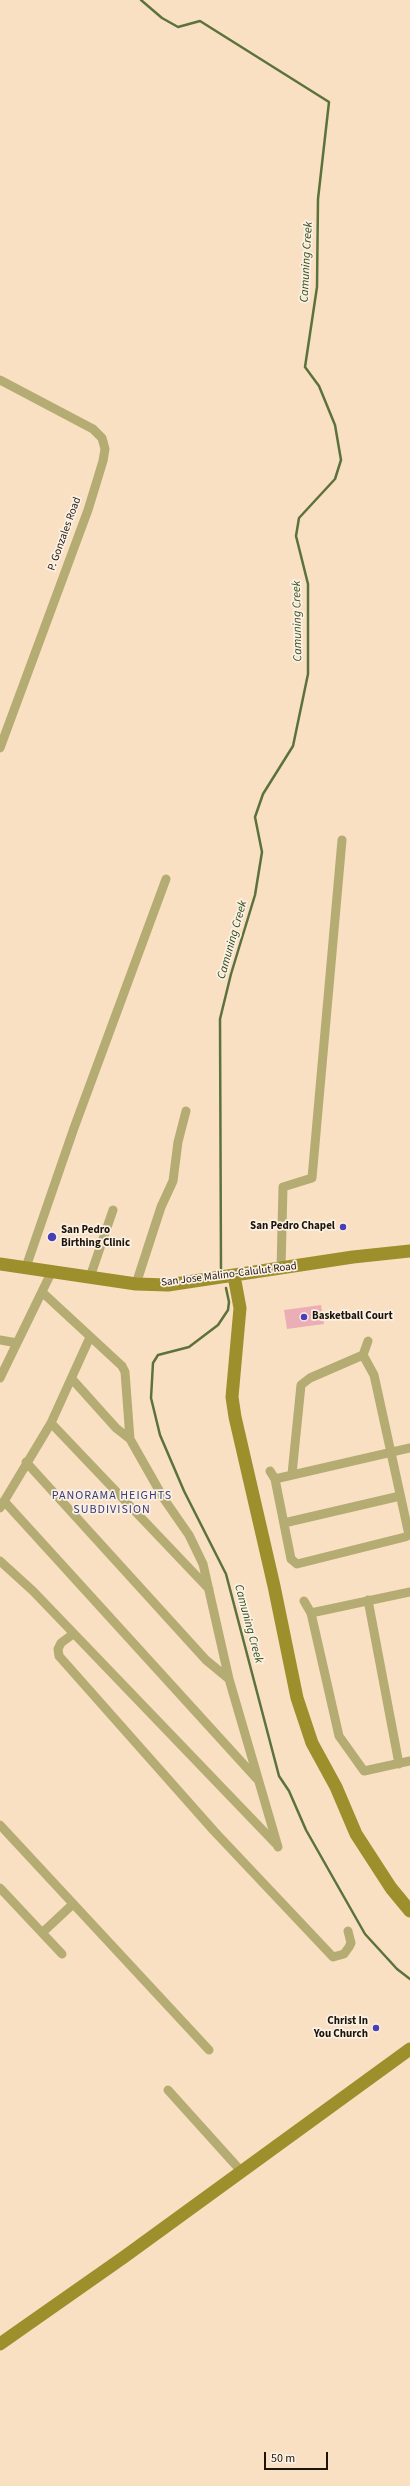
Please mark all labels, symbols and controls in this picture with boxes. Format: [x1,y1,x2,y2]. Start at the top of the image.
water label: Camuning Creek [298,221,316,303]
street label: P. Gonzales Road [46,495,84,573]
water label: Camuning Creek [290,580,306,662]
water label: Camuning Creek [215,899,251,981]
place label: San Pedro Chapel [250,1220,335,1234]
marker: San Pedro Chapel [338,1222,348,1232]
place label: San Pedro Birthing Clinic [61,1224,130,1250]
marker: San Pedro Birthing Clinic [46,1231,58,1243]
street label: San Jose Malino-Calulut Road [160,1260,298,1290]
place label: Basketball Court [312,1310,393,1324]
marker: Basketball Court [299,1312,309,1322]
district label: PANORAMA HEIGHTS SUBDIVISION [52,1489,172,1517]
water label: Camuning Creek [231,1583,265,1665]
place label: Christ In You Church [314,2015,368,2041]
marker: Christ In You Church [371,2023,381,2033]
scale bar [266,2444,330,2470]
text: 50 m [271,2450,295,2467]

